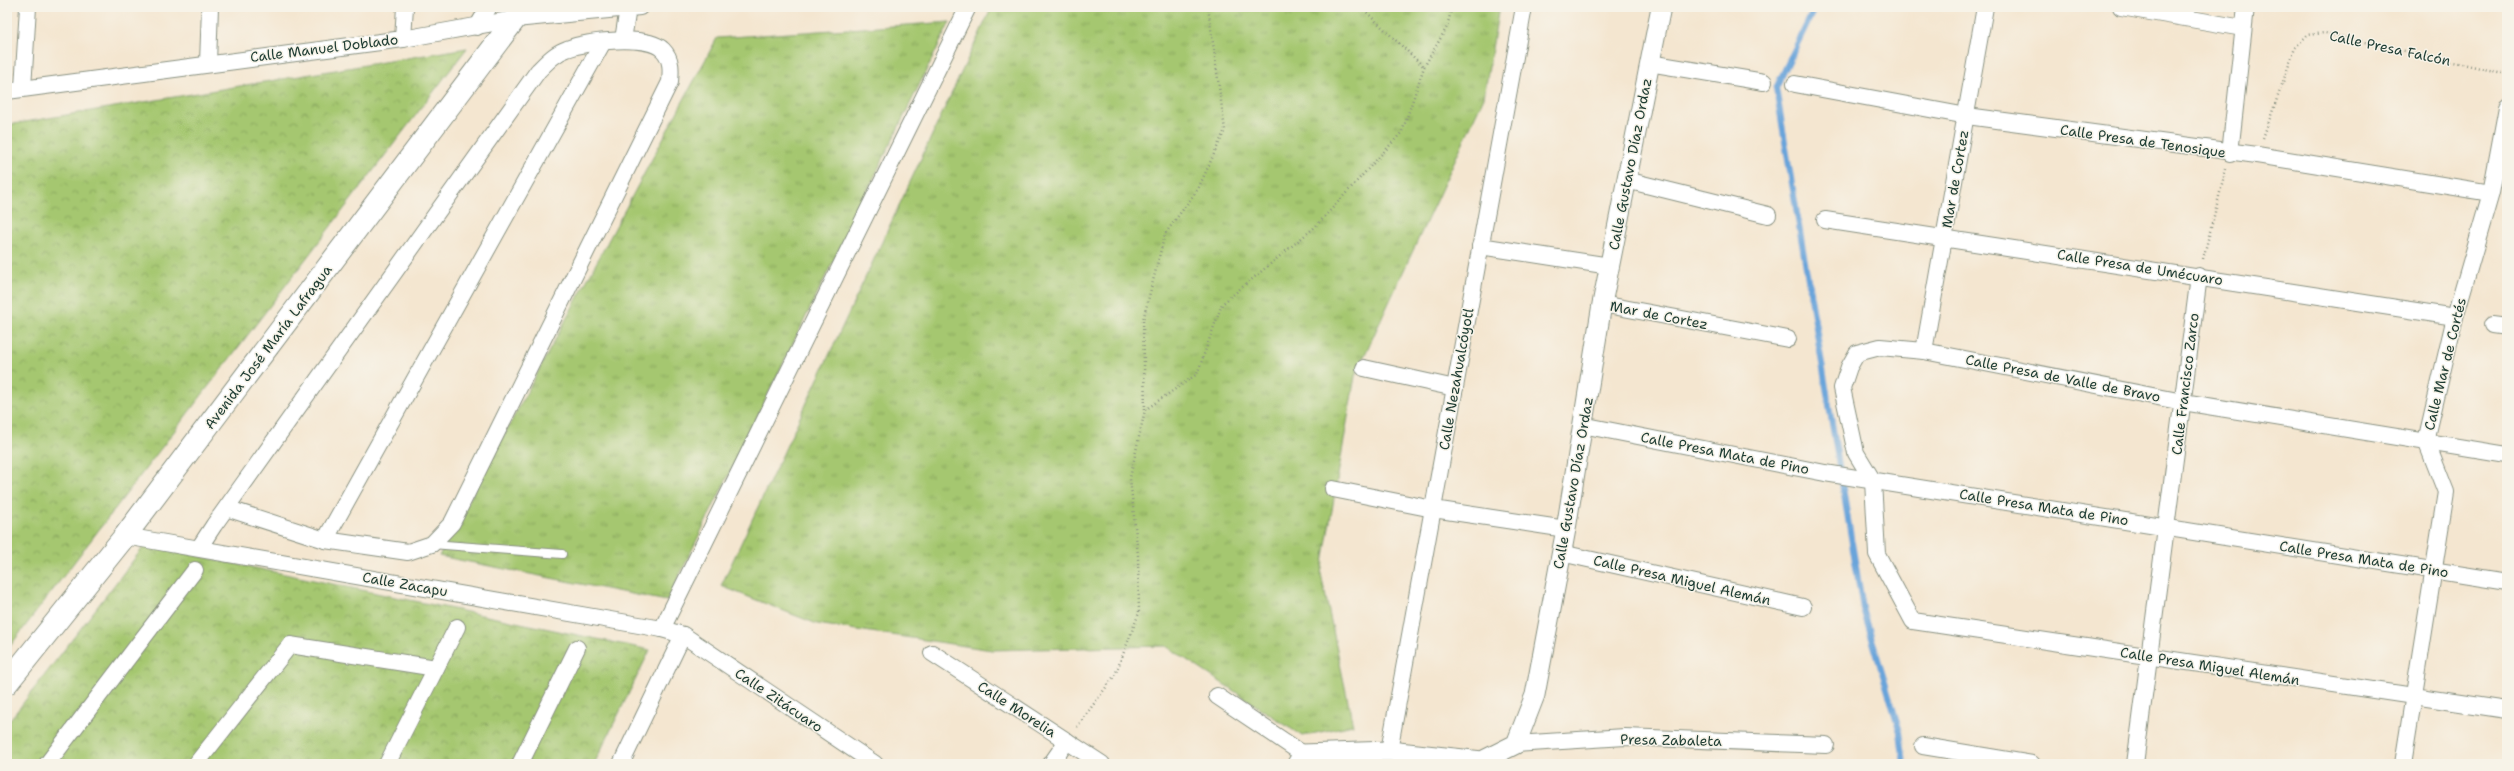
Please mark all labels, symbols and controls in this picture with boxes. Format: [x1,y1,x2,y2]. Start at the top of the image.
street label: Calle Presa Falcón [2328,26,2453,70]
street label: Calle Manuel Doblado [249,30,399,66]
street label: Calle Gustavo Díaz Ordaz [1605,77,1655,251]
street label: Calle Presa de Tenosique [2059,120,2227,162]
street label: Mar de Cortez [1938,129,1972,229]
street label: Calle Presa de Umécuaro [2056,245,2224,289]
street label: Avenida José María Lafragua [200,261,336,433]
street label: Calle Mar de Cortés [2420,296,2470,432]
street label: Mar de Cortez [1609,297,1709,333]
street label: Calle Nezahualcóyotl [1435,306,1477,451]
street label: Calle Francisco Zarco [2167,312,2203,456]
street label: Calle Presa de Valle de Bravo [1964,350,2162,406]
street label: Calle Gustavo Díaz Ordaz [1549,395,1597,571]
street label: Calle Presa Mata de Pino [1639,428,1811,478]
street label: Calle Presa Mata de Pino [1958,485,2130,529]
street label: Calle Presa Mata de Pino [2278,537,2450,581]
street label: Calle Presa Miguel Alemán [1592,551,1773,609]
street label: Calle Zacapu [361,568,449,600]
street label: Calle Presa Miguel Alemán [2119,643,2301,689]
street label: Calle Zitácuaro [732,664,826,736]
street label: Calle Morelia [974,677,1060,741]
street label: Presa Zabaleta [1620,730,1722,750]

